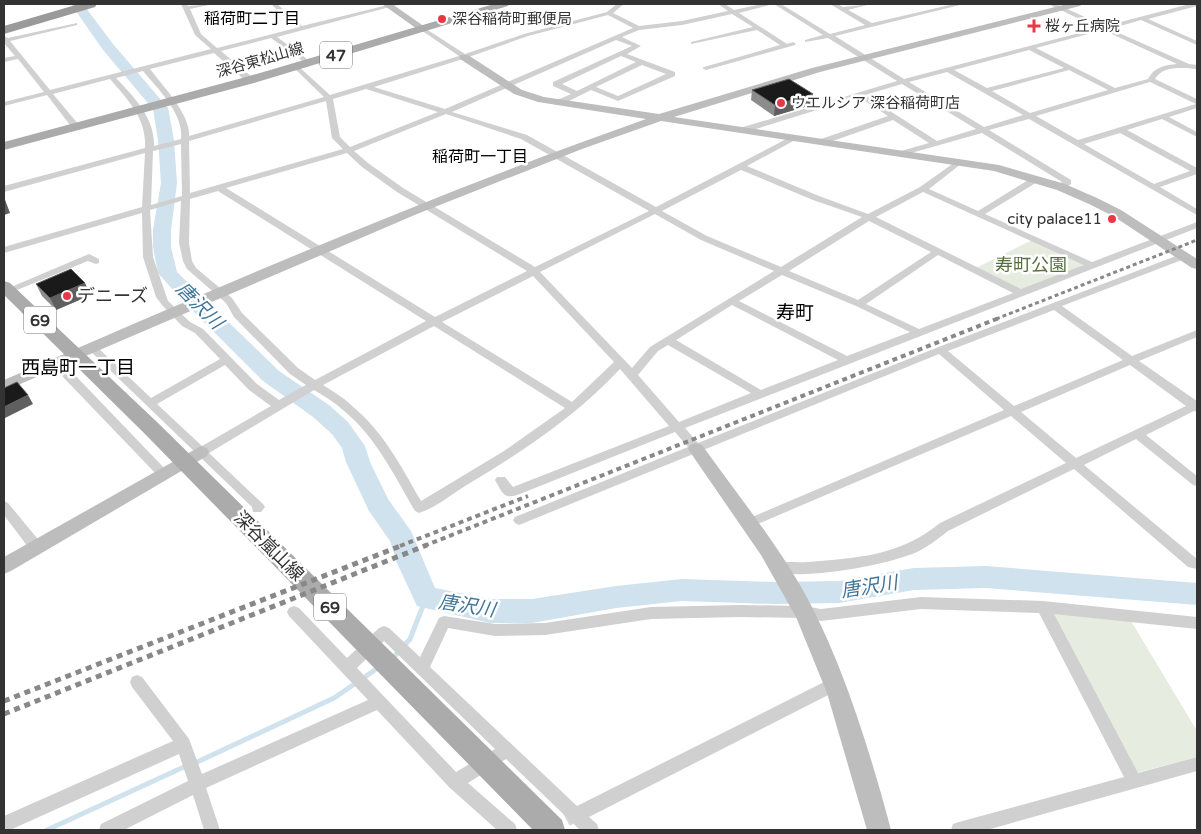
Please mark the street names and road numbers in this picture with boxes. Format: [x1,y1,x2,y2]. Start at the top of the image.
street label: 深谷東松山線 [214,39,306,81]
road number: 47 [320,42,352,68]
road number: 69 [24,306,56,334]
street label: 深谷嵐山線 [229,506,309,586]
road number: 69 [314,594,346,620]

